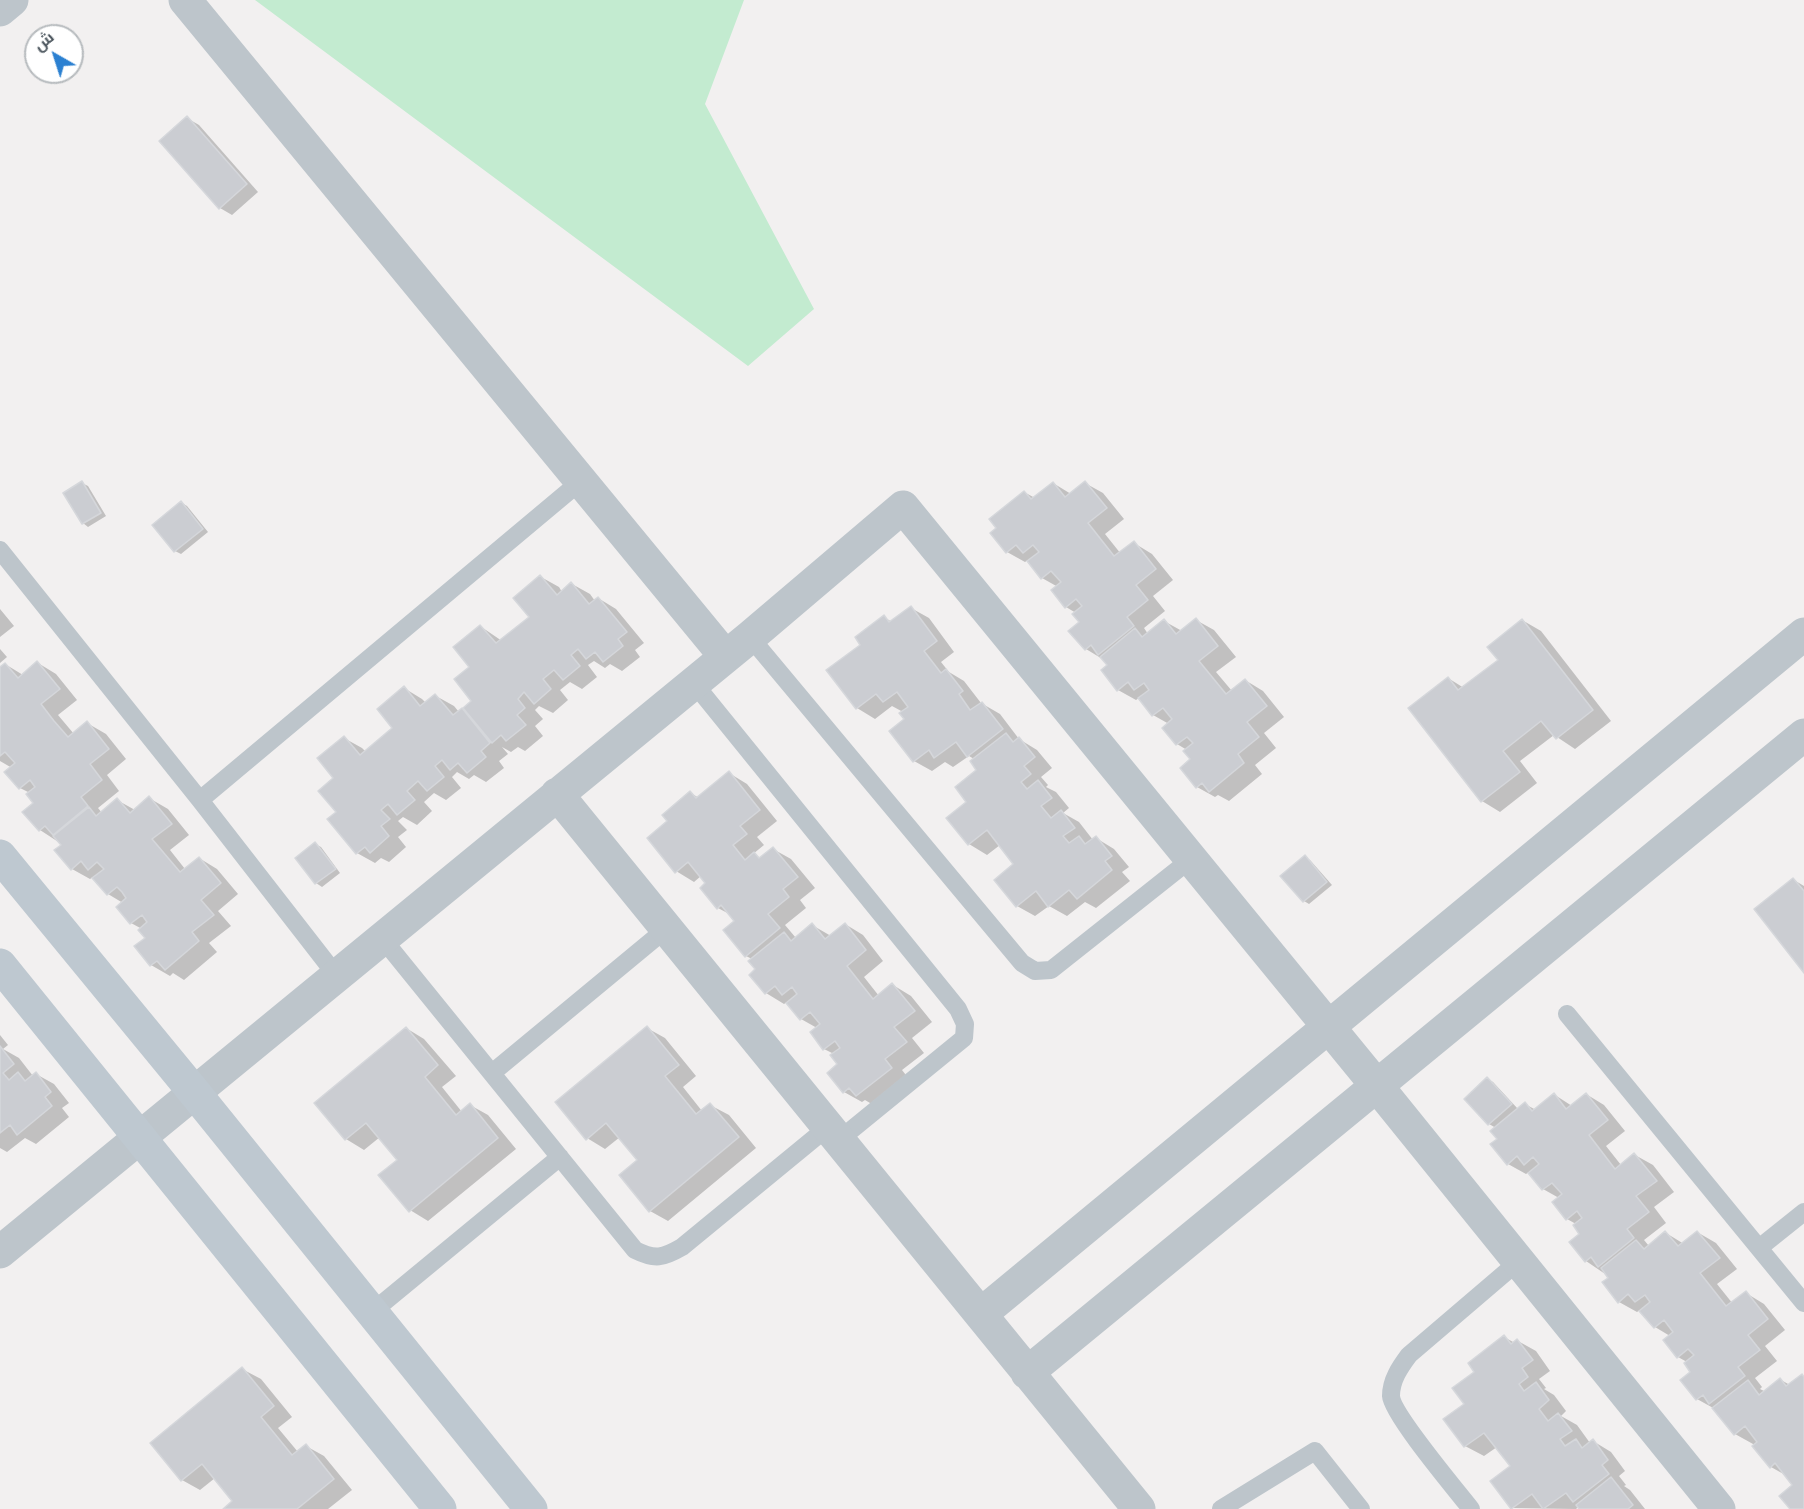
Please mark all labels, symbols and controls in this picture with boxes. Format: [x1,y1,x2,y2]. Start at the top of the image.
north arrow [24,24,84,84]
text: ش [30,27,58,55]

